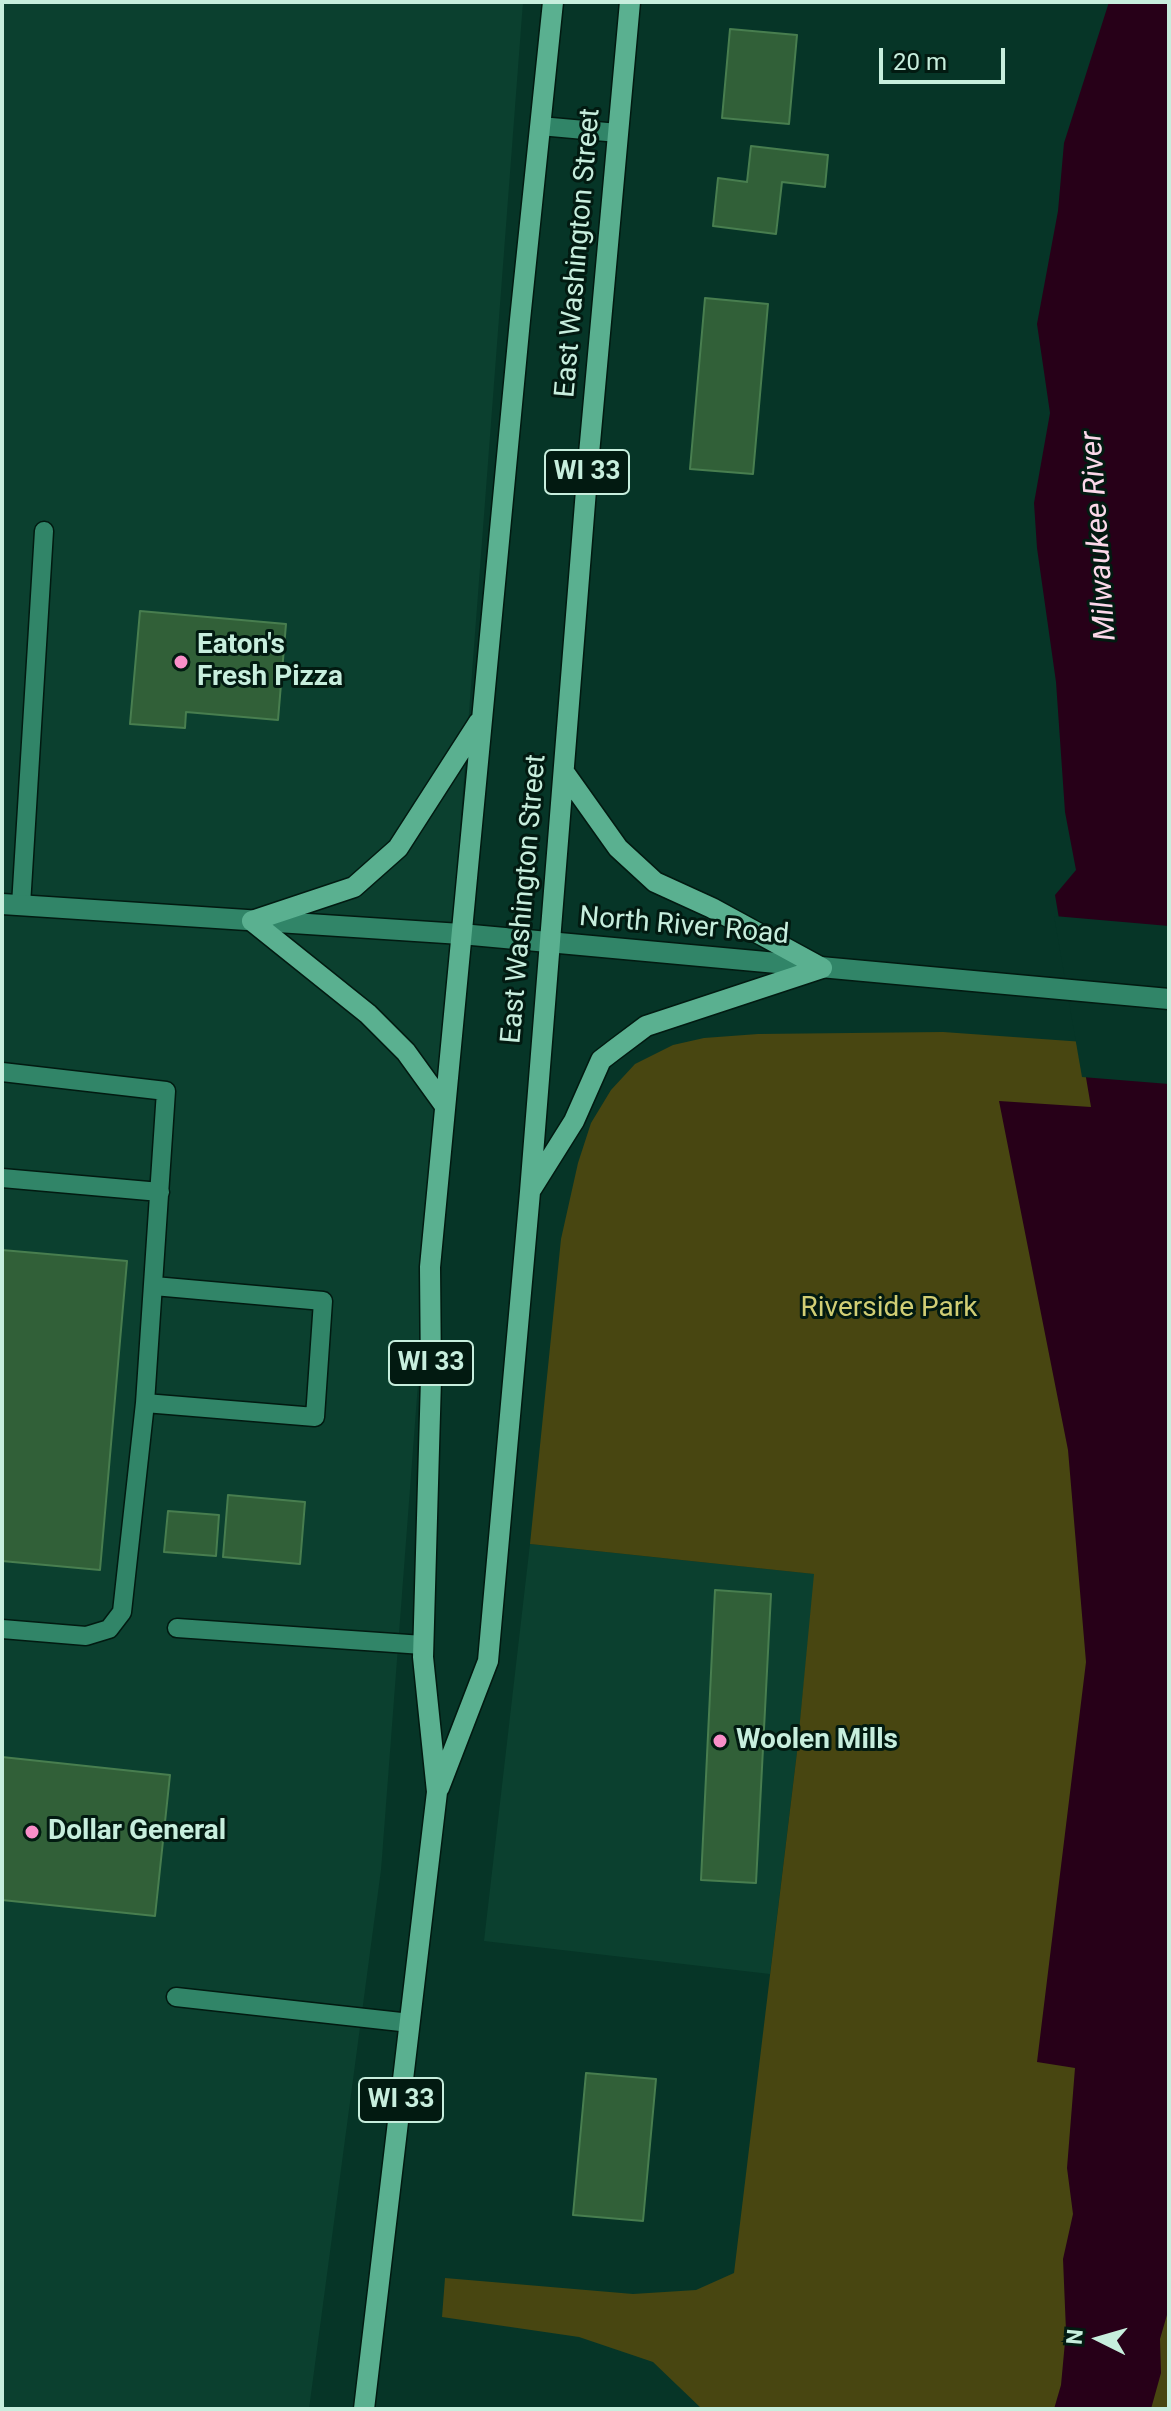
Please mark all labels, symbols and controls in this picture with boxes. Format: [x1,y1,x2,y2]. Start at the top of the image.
scale bar [883,32,1009,82]
text: 20 m [893,48,947,76]
street label: East Washington Street [550,107,608,399]
water label: Milwaukee River [1075,430,1125,642]
road number: WI 33 [545,450,629,494]
place label: Eaton's Fresh Pizza [197,629,343,695]
marker: Eaton's Fresh Pizza [172,653,190,671]
street label: East Washington Street [496,753,554,1045]
street label: North River Road [578,901,790,953]
park label: Riverside Park [800,1292,978,1326]
road number: WI 33 [389,1341,473,1385]
place label: Woolen Mills [736,1724,898,1758]
marker: Woolen Mills [711,1732,729,1750]
place label: Dollar General [48,1815,226,1849]
marker: Dollar General [23,1823,41,1841]
road number: WI 33 [359,2078,443,2122]
north arrow [1059,2299,1139,2379]
text: N [1061,2328,1088,2346]

